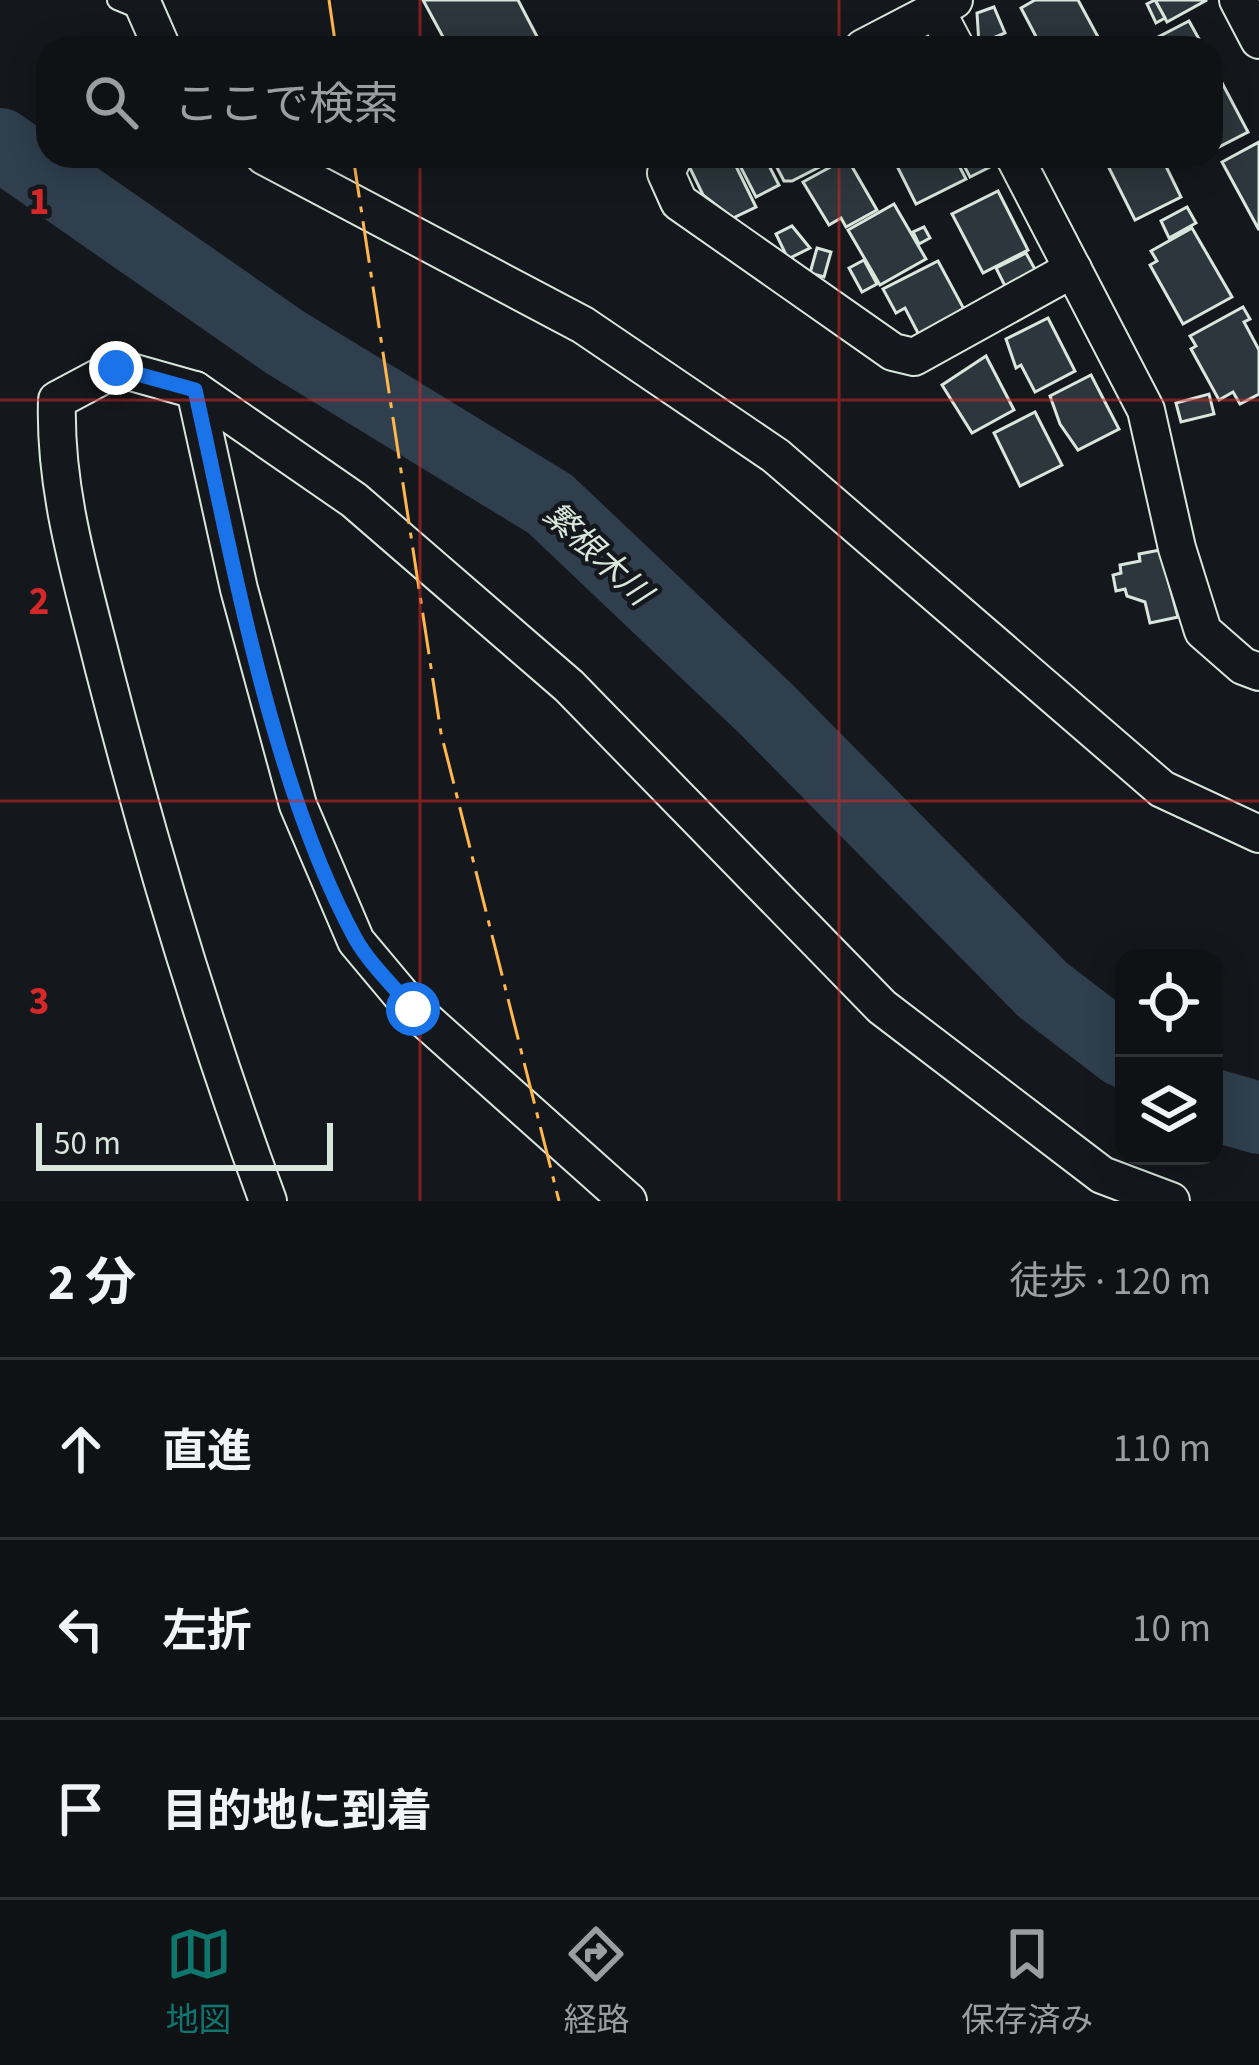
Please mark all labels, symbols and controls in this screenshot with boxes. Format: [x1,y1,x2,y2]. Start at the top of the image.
search box [36,36,1223,168]
icon: search [78,69,144,135]
text: ここで検索 [174,73,399,137]
text: 1 [29,174,49,230]
route end [89,341,143,395]
water label: 繁根木川 [533,492,663,618]
text: 2 [29,574,49,630]
map controls [1115,949,1223,1165]
button: locate [1115,949,1223,1057]
text: 3 [29,974,49,1030]
route start [386,982,440,1036]
button: layers [1115,1057,1223,1165]
scale bar [36,1117,333,1170]
text: 50 m [54,1120,121,1167]
text: 2 分 [48,1247,136,1319]
text: 徒歩 · 120 m [1009,1254,1211,1310]
icon: ahead [48,1416,114,1482]
text: 直進 [162,1420,252,1484]
text: 110 m [1113,1421,1211,1477]
icon: left [48,1596,114,1662]
text: 左折 [162,1600,252,1664]
text: 10 m [1132,1601,1211,1657]
icon: arrive [48,1776,114,1842]
text: 目的地に到着 [162,1780,432,1844]
tab: 地図 [166,1921,232,2044]
tab: 経路 [563,1921,629,2044]
tab: 保存済み [961,1921,1093,2044]

